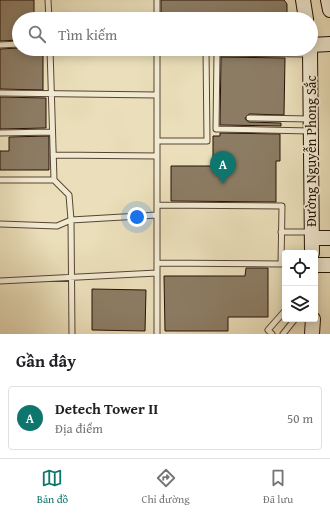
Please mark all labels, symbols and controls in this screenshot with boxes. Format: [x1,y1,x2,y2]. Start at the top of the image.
search box [12,12,318,56]
icon: search [26,23,48,45]
text: Tìm kiếm [58,24,117,45]
street label: Đường Nguyễn Phong Sắc [301,75,321,227]
pin: A [210,151,236,184]
your location [127,207,147,227]
map controls [282,250,318,322]
button: locate [282,250,318,286]
button: layers [282,286,318,322]
text: Gần đây [16,348,76,373]
text: Detech Tower II [55,398,158,419]
text: A [26,409,34,428]
text: 50 m [287,409,313,428]
text: Địa điểm [55,419,103,438]
tab: Bản đồ [37,467,68,507]
tab: Chỉ đường [141,467,190,507]
tab: Đã lưu [263,467,293,507]

